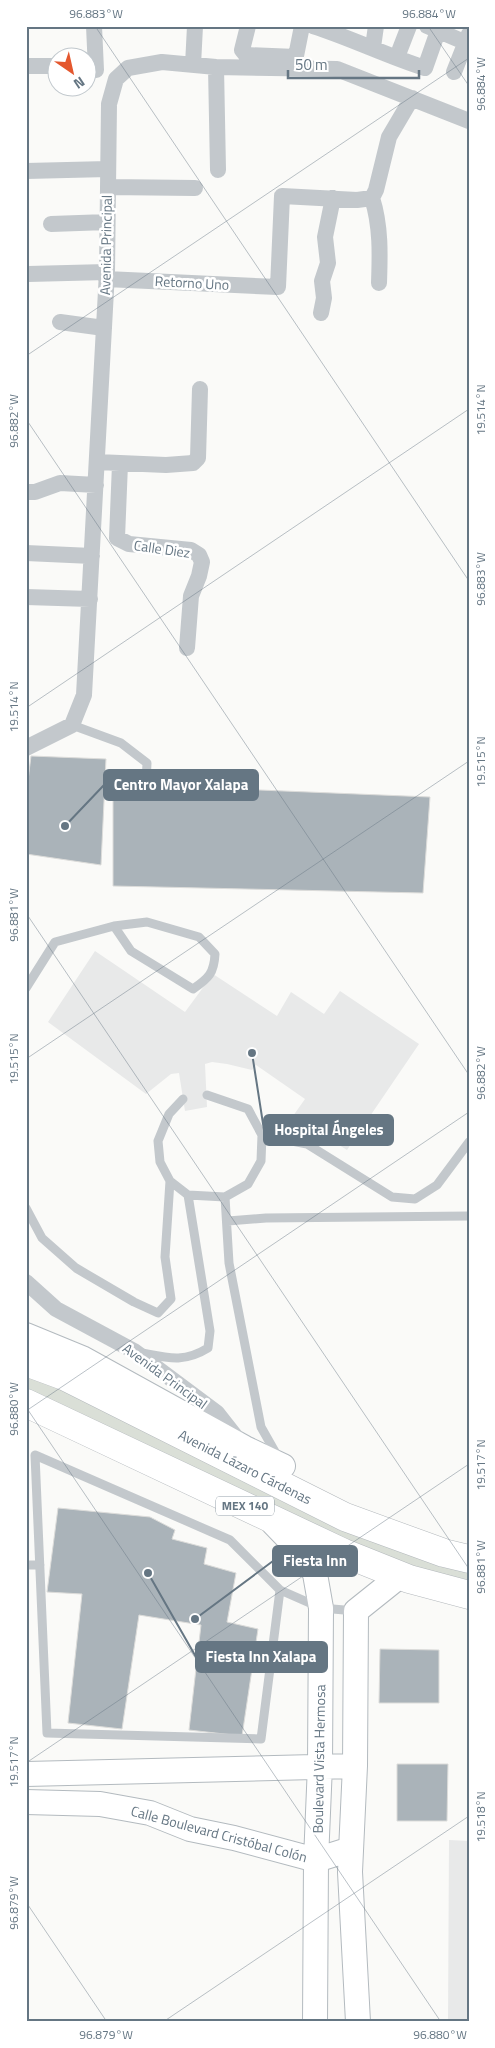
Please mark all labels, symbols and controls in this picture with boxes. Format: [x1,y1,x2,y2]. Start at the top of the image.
text: 96.883°W [69,4,123,23]
text: 96.884°W [402,4,456,23]
north arrow [48,48,98,98]
scale bar [288,48,419,80]
text: 50 m [295,53,328,76]
text: 96.884°W [471,57,490,111]
text: N [70,72,89,95]
street label: Avenida Principal [94,195,117,295]
street label: Retorno Uno [154,270,230,295]
text: 19.514°N [471,384,490,436]
text: 96.882°W [4,394,23,448]
street label: Calle Diez [132,534,192,563]
text: 96.883°W [471,552,490,606]
text: 19.514°N [4,681,23,733]
text: 19.515°N [471,736,490,788]
callout: Centro Mayor Xalapa [104,770,258,800]
text: Centro Mayor Xalapa [114,773,249,796]
text: 96.881°W [4,888,23,942]
text: 19.515°N [4,1033,23,1085]
text: 96.882°W [471,1046,490,1100]
callout: Hospital Ángeles [264,1115,393,1145]
text: Hospital Ángeles [274,1118,384,1141]
street label: Avenida Principal [119,1338,212,1414]
text: 96.880°W [4,1382,23,1436]
street label: Avenida Lázaro Cárdenas [175,1424,315,1509]
text: 19.517°N [471,1439,490,1491]
road number: MEX 140 [216,1496,274,1515]
text: 96.881°W [471,1540,490,1594]
callout: Fiesta Inn [273,1546,357,1576]
text: Fiesta Inn [283,1549,347,1572]
callout: Fiesta Inn Xalapa [196,1642,327,1672]
text: Fiesta Inn Xalapa [206,1645,317,1668]
street label: Boulevard Vista Hermosa [307,1684,330,1834]
text: 19.517°N [4,1736,23,1788]
text: 19.518°N [471,1791,490,1843]
street label: Calle Boulevard Cristóbal Colón [129,1800,310,1867]
text: 96.879°W [4,1876,23,1930]
text: 96.879°W [79,2025,133,2044]
text: 96.880°W [413,2025,467,2044]

